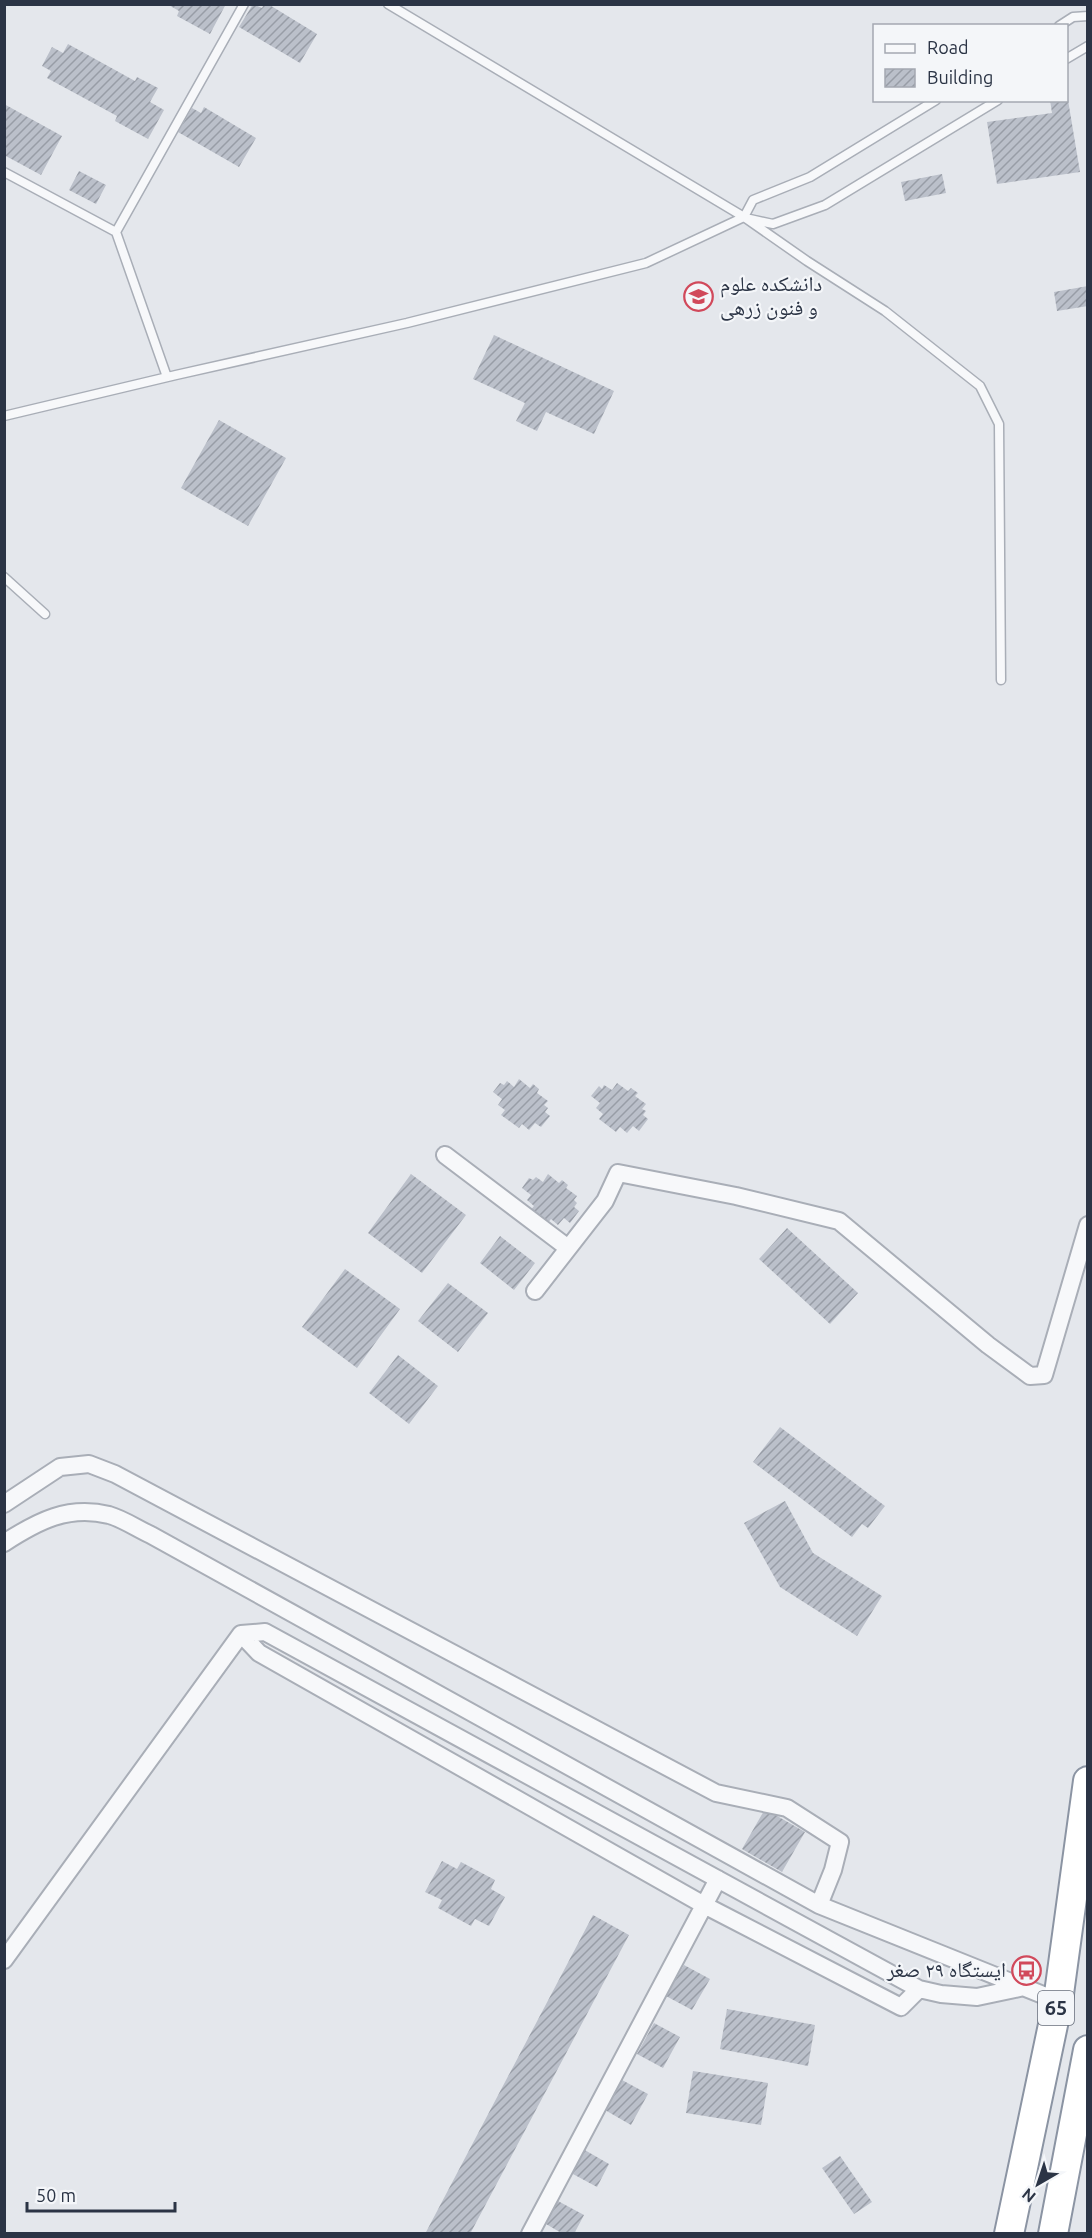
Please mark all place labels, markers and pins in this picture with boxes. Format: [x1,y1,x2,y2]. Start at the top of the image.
place label: دانشکده علوم و فنون زرهی [720,271,822,321]
school or university icon: دانشکده علوم و فنون زرهی [683,280,715,312]
bus stop icon: ایستگاه ۲۹ صغر [1011,1954,1043,1986]
place label: ایستگاه ۲۹ صغر [886,1957,1006,1981]

